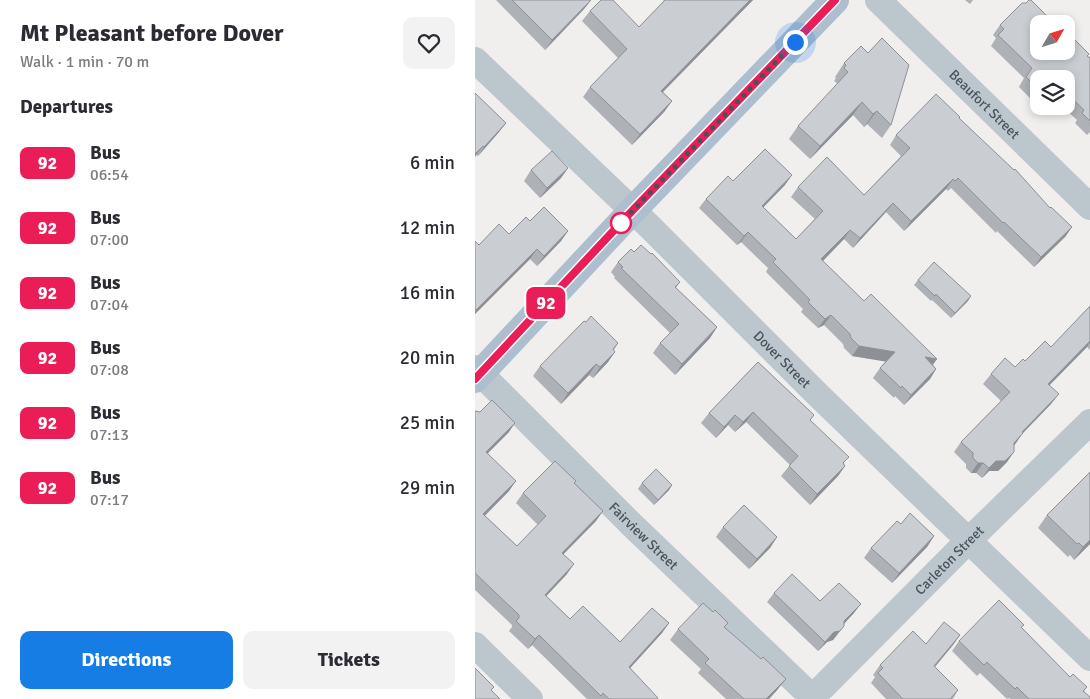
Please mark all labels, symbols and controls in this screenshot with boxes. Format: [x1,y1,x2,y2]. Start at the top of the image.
north arrow [1030,15,1075,60]
map controls [1030,15,1075,115]
button: heart [403,17,455,69]
text: Mt Pleasant before Dover [20,18,284,48]
your location [783,30,808,55]
text: Walk · 1 min · 70 m [20,52,149,72]
street label: Beaufort Street [946,66,1024,142]
button: layers [1030,70,1075,115]
text: Departures [20,95,113,119]
text: Bus [90,141,121,165]
text: 6 min [410,151,455,175]
text: 92 [38,152,57,174]
text: 06:54 [90,165,129,185]
text: Bus [90,206,121,230]
unlabelled marker [610,212,632,234]
text: 12 min [400,216,455,240]
text: 92 [38,217,57,239]
text: 07:00 [90,230,129,250]
text: Bus [90,271,121,295]
text: 16 min [400,281,455,305]
text: 92 [38,282,57,304]
line badge: 92 [523,287,569,319]
text: 92 [536,292,556,314]
text: 07:04 [90,295,129,315]
street label: Dover Street [750,327,815,392]
text: Bus [90,336,121,360]
text: 20 min [400,346,455,370]
text: 92 [38,347,57,369]
text: 07:08 [90,360,129,380]
text: Bus [90,401,121,425]
text: 25 min [400,411,455,435]
text: 92 [38,412,57,434]
text: 07:13 [90,425,129,445]
text: Bus [90,466,121,490]
text: 29 min [400,476,455,500]
text: 92 [38,477,57,499]
text: 07:17 [90,490,129,510]
street label: Fairview Street [605,498,682,573]
street label: Carleton Street [911,522,987,598]
button: Directions [20,631,233,689]
button: Tickets [243,631,455,689]

